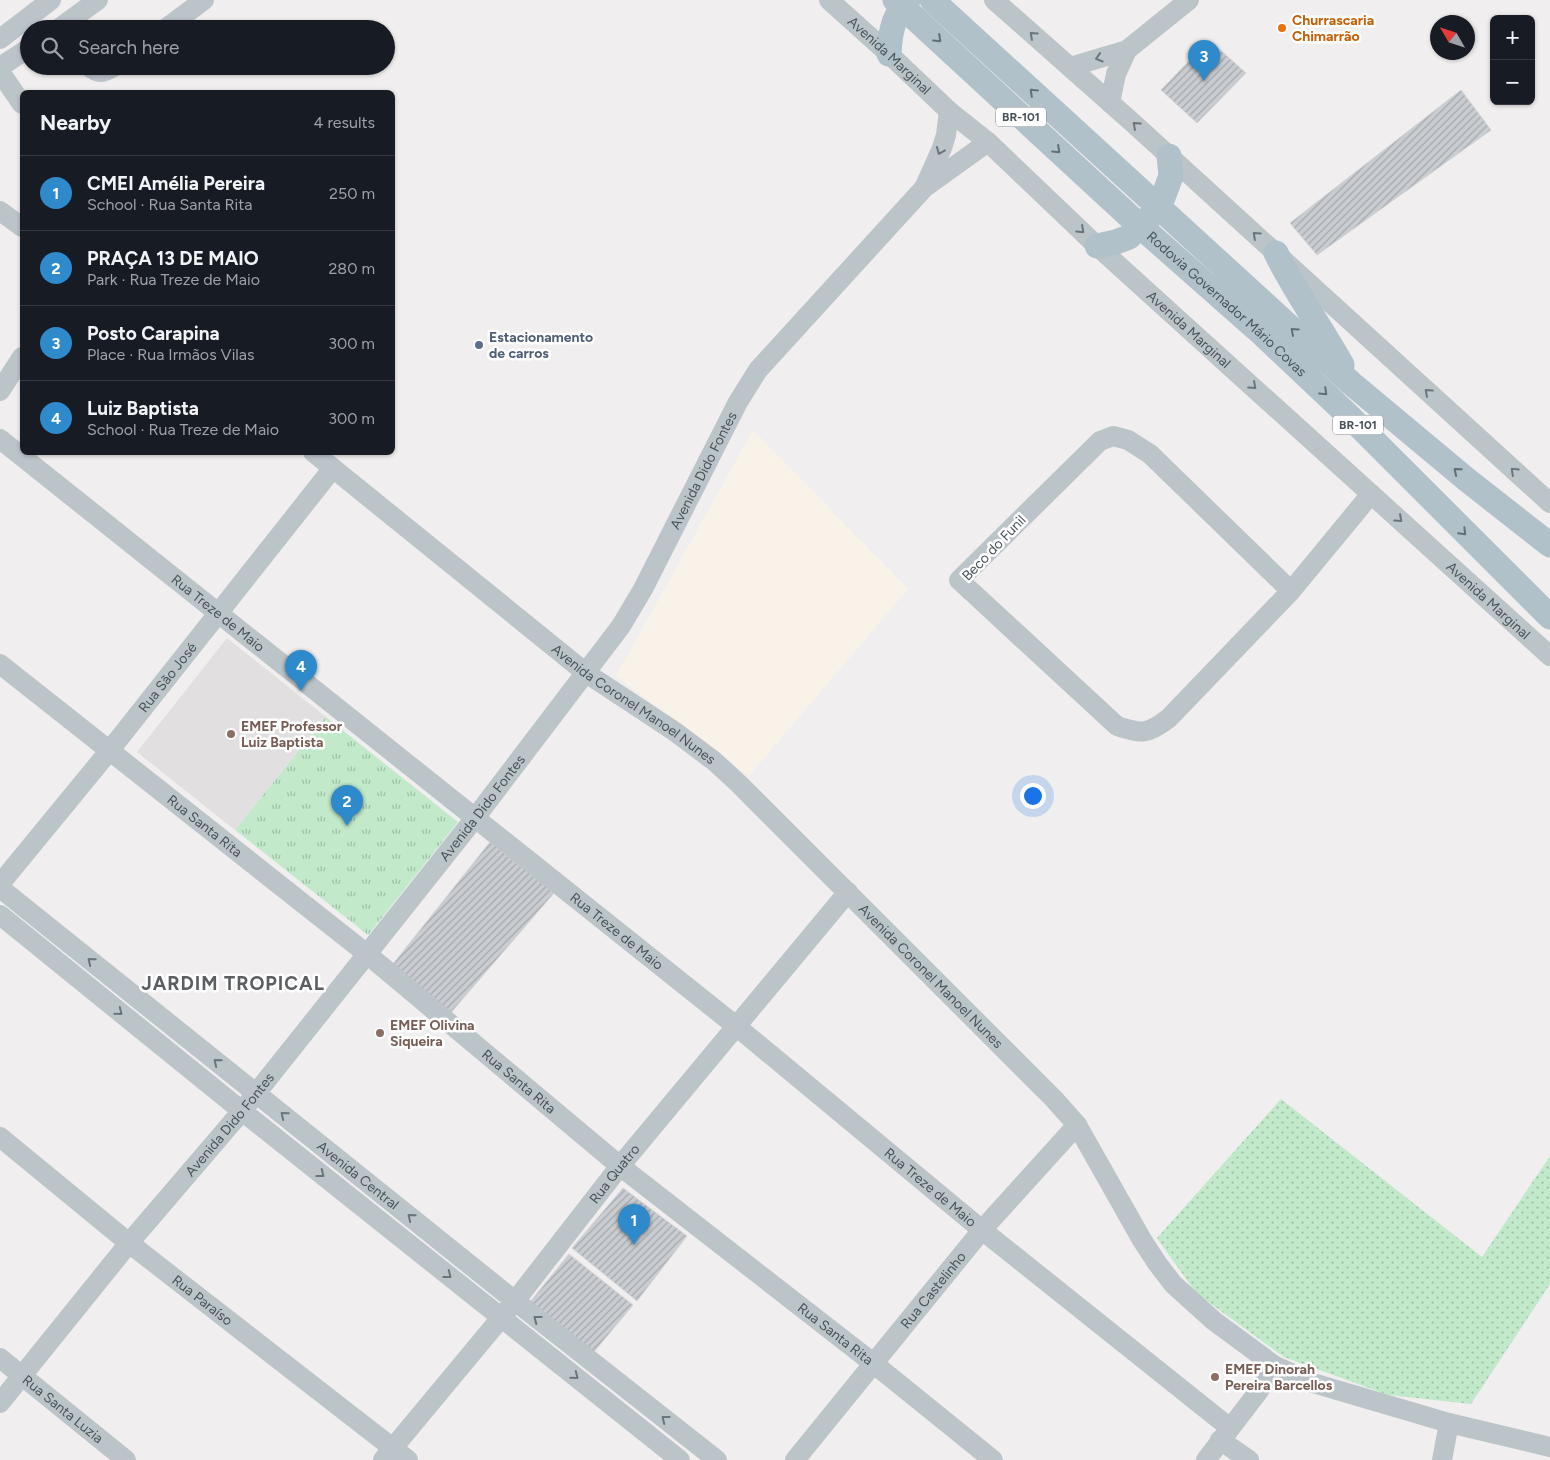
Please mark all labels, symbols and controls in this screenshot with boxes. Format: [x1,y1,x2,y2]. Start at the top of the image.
place label: Churrascaria Chimarrão [1292,12,1374,45]
street label: Avenida Marginal [844,13,935,98]
north arrow [1430,15,1475,60]
map controls [1490,15,1535,105]
button: + [1490,15,1535,60]
search box [20,20,395,75]
marker: Churrascaria Chimarrão [1276,22,1288,34]
one-way arrow [1030,32,1039,41]
icon: search [38,34,66,62]
one-way arrow [932,34,941,43]
text: Search here [78,36,180,59]
pin: 3 [1188,40,1220,81]
one-way arrow [1095,53,1103,63]
button: − [1490,60,1535,105]
one-way arrow [1029,89,1038,98]
road number: BR-101 [996,108,1046,126]
text: Nearby [40,110,111,135]
text: 4 results [314,113,375,132]
one-way arrow [1133,122,1142,131]
one-way arrow [1052,144,1061,153]
one-way arrow [936,146,947,155]
text: CMEI Amélia Pereira [87,172,265,195]
text: 1 [53,184,59,203]
text: 250 m [329,184,375,203]
text: School · Rua Santa Rita [87,195,252,214]
one-way arrow [1075,224,1084,233]
street label: Rodovia Governador Mário Covas [1143,228,1310,380]
one-way arrow [1253,232,1262,241]
text: PRAÇA 13 DE MAIO [87,247,259,270]
text: 2 [51,259,61,278]
text: 280 m [328,259,375,278]
text: Park · Rua Treze de Maio [87,270,260,289]
street label: Avenida Marginal [1144,287,1234,372]
text: Posto Carapina [87,322,220,345]
one-way arrow [1290,328,1299,337]
place label: Estacionamento de carros [489,329,593,362]
text: 3 [52,334,60,353]
text: 300 m [328,334,375,353]
marker: Estacionamento de carros [473,339,485,351]
text: Place · Rua Irmãos Vilas [87,345,255,364]
one-way arrow [1247,380,1256,389]
one-way arrow [1318,386,1327,395]
one-way arrow [1424,389,1433,398]
text: Luiz Baptista [87,397,199,420]
text: 4 [51,409,61,428]
text: 300 m [328,409,375,428]
street label: Avenida Dido Fontes [666,409,740,532]
road number: BR-101 [1333,416,1383,434]
text: School · Rua Treze de Maio [87,420,279,439]
one-way arrow [1511,467,1520,476]
one-way arrow [1453,468,1462,477]
street label: Beco do Funil [959,512,1029,584]
one-way arrow [1393,513,1402,522]
one-way arrow [1458,526,1467,535]
street label: Avenida Marginal [1443,558,1534,643]
street label: Rua Treze de Maio [168,571,268,655]
street label: Rua São José [135,639,200,716]
street label: Avenida Coronel Manoel Nunes [548,640,719,768]
pin: 4 [285,650,317,691]
place label: EMEF Professor Luiz Baptista [241,718,343,751]
marker: EMEF Professor Luiz Baptista [225,728,237,740]
street label: Avenida Dido Fontes [436,751,528,864]
your location [1020,783,1046,809]
pin: 2 [331,785,363,826]
street label: Rua Santa Rita [164,791,246,861]
street label: Rua Treze de Maio [567,889,667,973]
street label: Avenida Coronel Manoel Nunes [855,900,1007,1052]
one-way arrow [87,957,96,966]
district label: JARDIM TROPICAL [141,972,325,995]
one-way arrow [114,1006,123,1015]
place label: EMEF Olivina Siqueira [390,1017,475,1050]
marker: EMEF Olivina Siqueira [374,1027,386,1039]
street label: Rua Santa Rita [479,1046,559,1117]
one-way arrow [214,1059,223,1068]
street label: Avenida Dido Fontes [182,1069,278,1180]
one-way arrow [281,1113,290,1121]
street label: Avenida Central [314,1137,402,1213]
street label: Rua Quatro [585,1141,643,1207]
street label: Rua Treze de Maio [881,1144,980,1230]
one-way arrow [315,1168,324,1176]
pin: 1 [618,1204,650,1245]
one-way arrow [407,1214,416,1223]
street label: Rua Castelinho [897,1248,969,1332]
one-way arrow [442,1269,451,1277]
street label: Rua Paraíso [169,1271,236,1329]
street label: Rua Santa Rita [794,1299,877,1369]
one-way arrow [534,1315,543,1324]
place label: EMEF Dinorah Pereira Barcellos [1225,1361,1333,1394]
one-way arrow [569,1370,578,1378]
street label: Rua Santa Luzia [19,1371,107,1447]
marker: EMEF Dinorah Pereira Barcellos [1209,1371,1221,1383]
one-way arrow [662,1417,671,1425]

